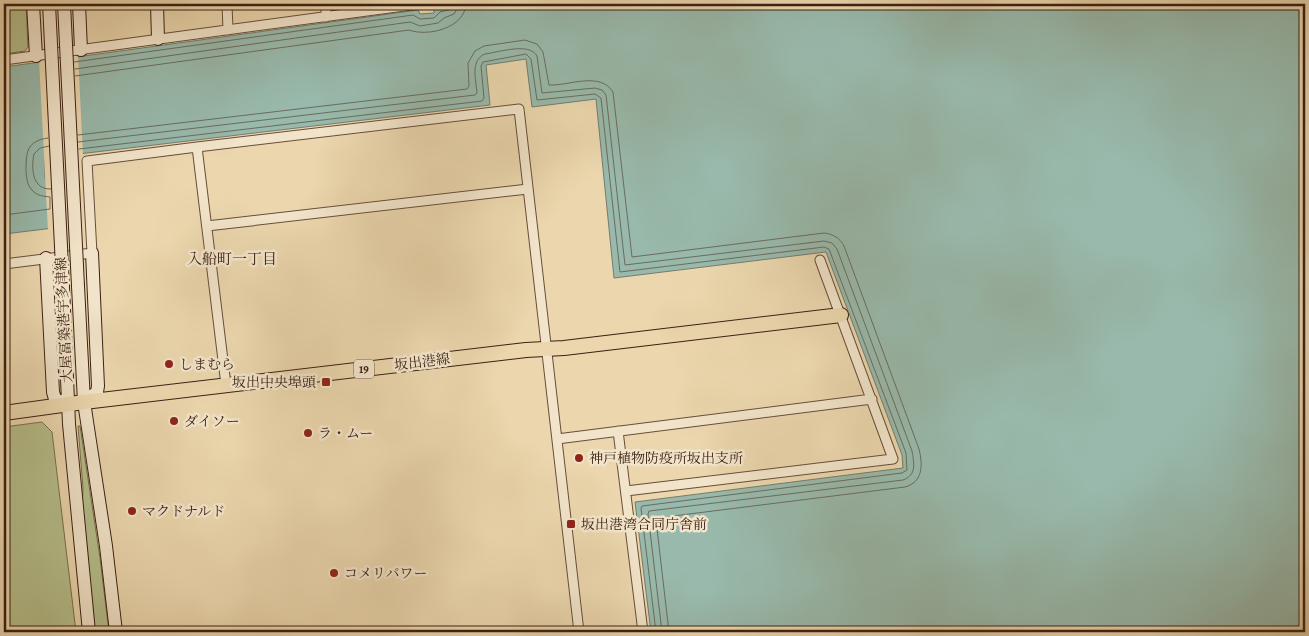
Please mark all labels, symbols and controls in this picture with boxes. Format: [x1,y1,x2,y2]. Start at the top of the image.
district label: 入船町一丁目 [187,249,277,269]
street label: 大屋冨築港宇多津線 [51,257,77,383]
street label: 坂出港線 [393,349,451,375]
place label: しまむら [179,355,235,374]
marker: しまむら [163,358,175,370]
road number: 19 [354,359,374,378]
place label: 坂出中央埠頭 [232,373,316,392]
marker: 坂出中央埠頭 [320,376,332,388]
place label: ダイソー [184,412,240,431]
marker: ダイソー [168,415,180,427]
place label: ラ・ムー [318,424,373,443]
marker: ラ・ムー [302,427,314,439]
place label: 神戸植物防疫所坂出支所 [589,449,743,468]
marker: 神戸植物防疫所坂出支所 [573,452,585,464]
place label: マクドナルド [142,502,225,521]
marker: マクドナルド [126,505,138,517]
place label: 坂出港湾合同庁舎前 [581,515,707,534]
marker: 坂出港湾合同庁舎前 [565,518,577,530]
place label: コメリパワー [344,564,428,583]
marker: コメリパワー [328,567,340,579]

